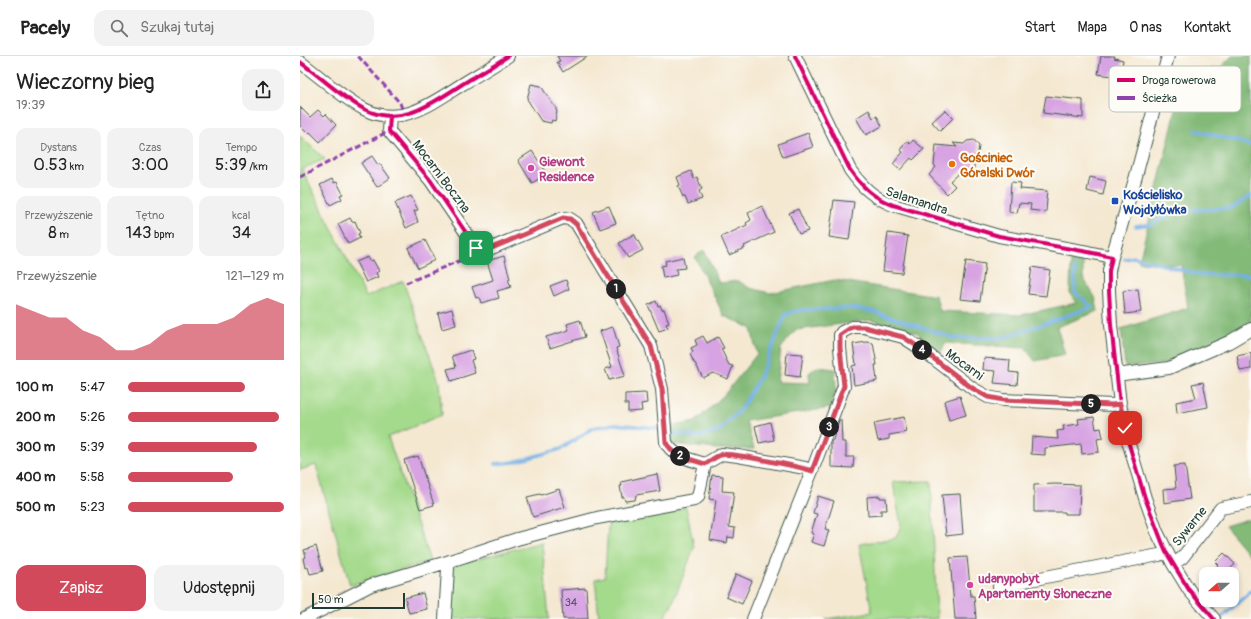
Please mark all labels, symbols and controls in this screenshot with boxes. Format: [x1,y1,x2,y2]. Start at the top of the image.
search box [94,10,374,46]
text: Pacely [20,16,70,40]
icon: search [108,17,130,39]
text: Szukaj tutaj [140,18,214,37]
text: Start [1024,19,1055,36]
text: Mapa [1077,19,1107,36]
text: O nas [1129,19,1162,36]
text: Kontakt [1184,19,1231,36]
legend [1109,66,1241,112]
text: Wieczorny bieg [16,68,155,96]
button: share [242,69,284,111]
text: Droga rowerowa [1142,74,1216,87]
text: Ścieżka [1142,92,1177,105]
text: 19:39 [16,97,45,113]
street label: Mocarni Boczna [409,137,474,216]
text: Dystans [40,141,77,154]
text: Czas [139,141,161,154]
text: Tempo [226,141,257,154]
place label: Gościniec Góralski Dwór [960,150,1035,181]
text: 0.53 [33,154,67,175]
text: 3:00 [131,154,169,175]
text: 5:39 [215,154,247,175]
place label: Giewont Residence [539,154,595,185]
marker: Gościniec Góralski Dwór [947,159,957,169]
text: km [67,160,84,173]
text: /km [247,160,268,173]
marker: Giewont Residence [526,163,536,173]
street label: Salamandra [884,183,950,219]
place label: Kościelisko Wojdyłówka [1123,187,1187,218]
marker: Kościelisko Wojdyłówka [1110,196,1120,206]
text: Przewyższenie [25,209,93,222]
text: Tętno [136,209,164,222]
text: kcal [232,209,250,222]
text: 8 [48,222,57,243]
text: 143 [126,222,152,243]
text: 34 [232,222,251,243]
text: m [57,228,69,241]
text: bpm [152,228,174,241]
pin [459,231,493,265]
icon: arrive [465,237,487,259]
text: Przewyższenie [16,268,97,284]
text: 121–129 m [225,268,284,284]
pin: 1 [606,279,626,299]
text: 1 [614,282,618,295]
pin: 4 [912,340,932,360]
text: 4 [919,343,925,356]
street label: Mocarni [942,346,987,384]
text: 100 m [16,379,53,395]
text: 5:47 [80,379,105,395]
pin: 5 [1081,394,1101,414]
text: 5 [1088,397,1094,410]
text: 200 m [16,409,55,425]
text: 5:26 [80,409,105,425]
pin [1108,411,1142,445]
pin: 3 [819,417,839,437]
icon: check [1114,417,1136,439]
text: 3 [826,420,832,433]
text: 300 m [16,439,55,455]
text: 5:39 [80,439,104,455]
pin: 2 [670,446,690,466]
text: 2 [677,449,683,462]
text: 400 m [16,469,56,485]
text: 5:58 [80,469,104,485]
text: 500 m [16,499,55,515]
text: 5:23 [80,499,105,515]
street label: Sywarne [1169,503,1211,550]
button: Zapisz [16,565,146,611]
button: Udostępnij [154,565,284,611]
north arrow [1199,567,1239,607]
map controls [1199,567,1239,607]
place label: udanypobyt Apartamenty Słoneczne [978,571,1112,602]
marker: udanypobyt Apartamenty Słoneczne [965,580,975,590]
scale bar [312,591,405,610]
text: 50 m [318,593,344,606]
house number: 34 [565,596,578,609]

